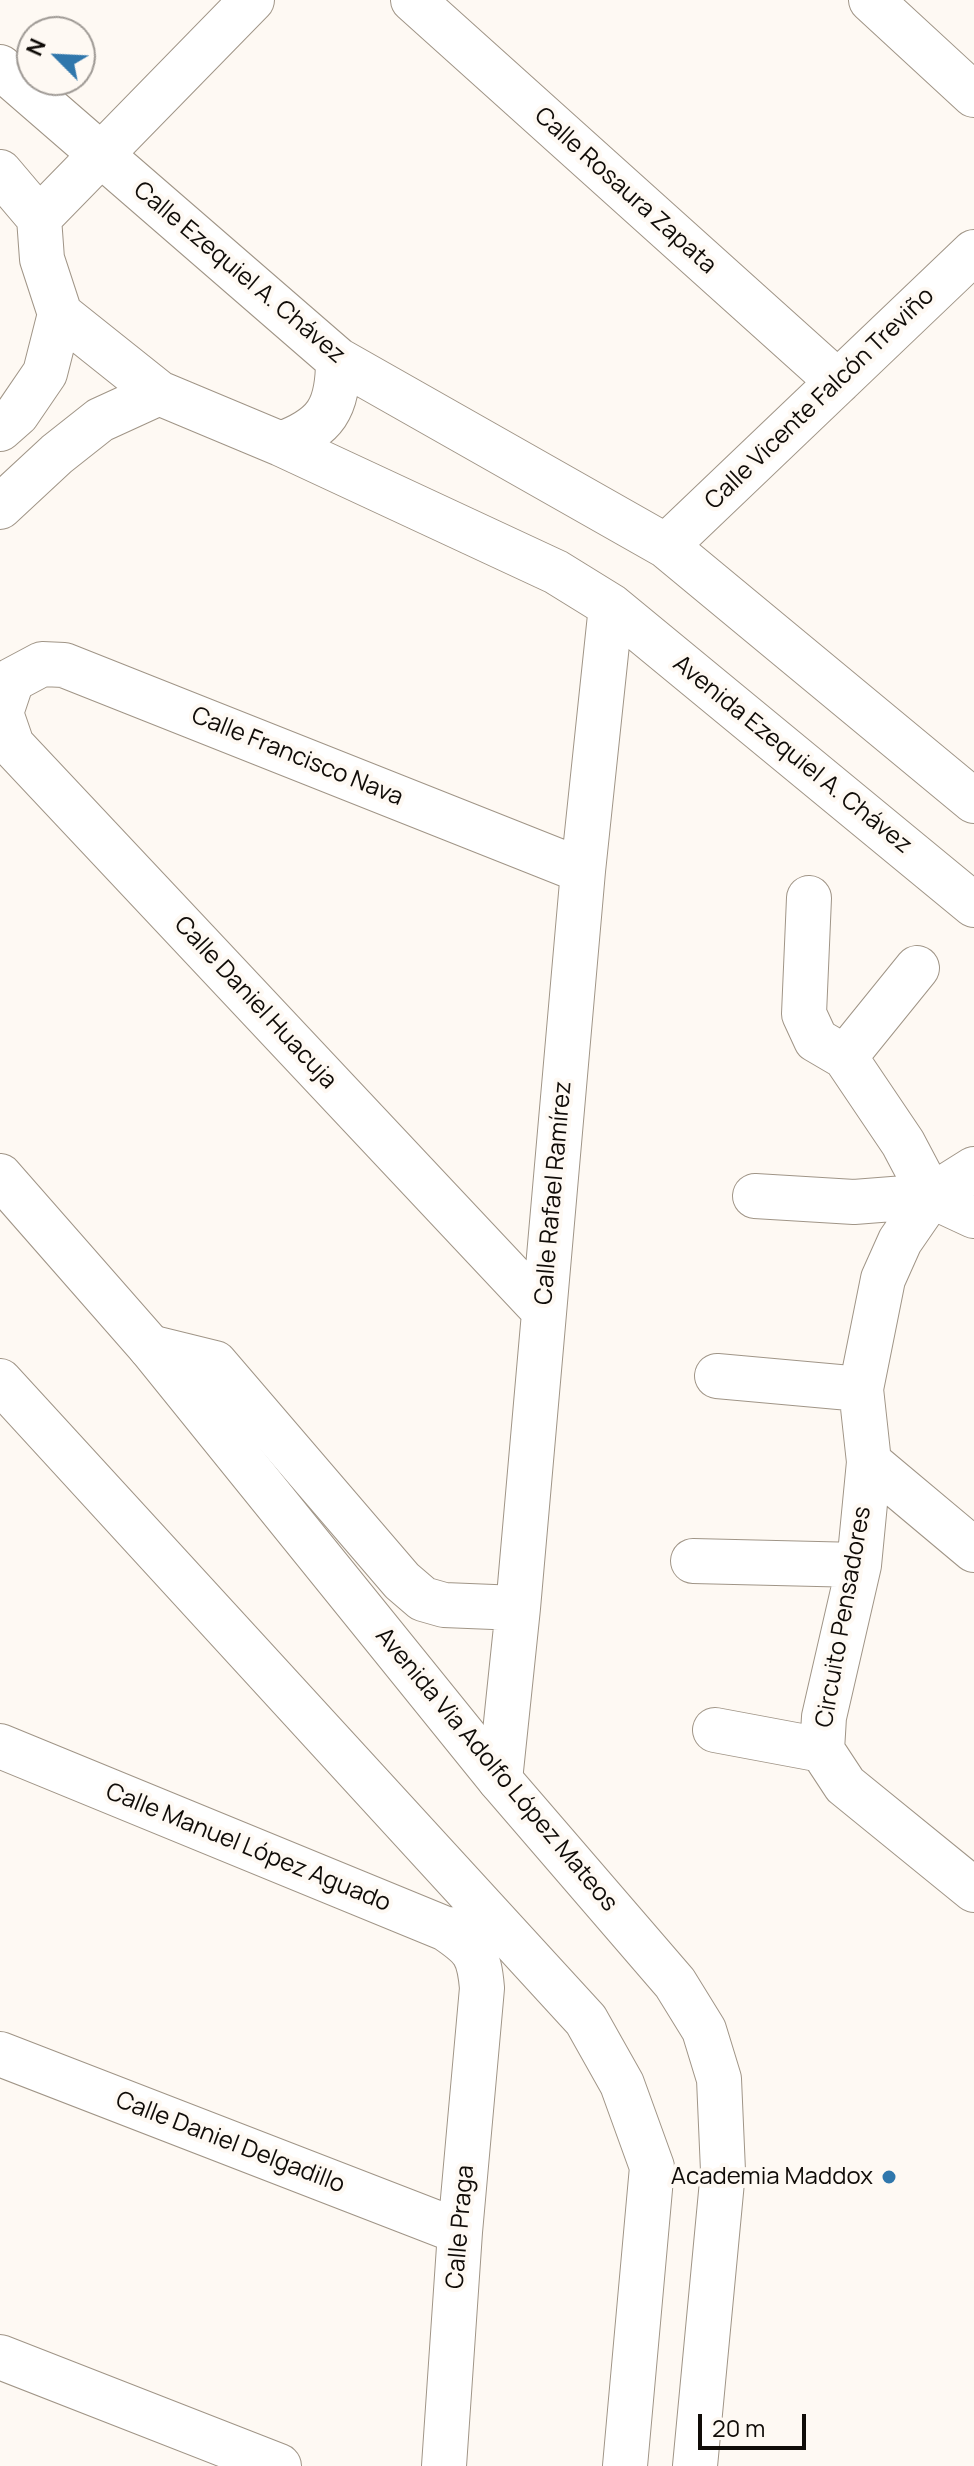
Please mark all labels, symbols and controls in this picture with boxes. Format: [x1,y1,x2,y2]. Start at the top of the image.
north arrow [16,16,96,96]
text: N [19,34,53,60]
street label: Calle Rosaura Zapata [528,102,722,280]
street label: Calle Ezequiel A. Chávez [127,176,351,370]
street label: Calle Vicente Falcón Treviño [700,282,940,516]
street label: Avenida Ezequiel A. Chávez [667,650,917,860]
street label: Calle Francisco Nava [187,701,407,813]
street label: Calle Daniel Huacuja [168,911,342,1095]
street label: Calle Rafael Ramírez [530,1080,578,1306]
street label: Circuito Pensadores [810,1504,878,1730]
street label: Avenida Via Adolfo López Mateos [369,1622,623,1918]
street label: Calle Manuel López Aguado [101,1778,395,1918]
street label: Calle Daniel Delgadillo [112,2086,348,2200]
place label: Academia Maddox [671,2163,873,2191]
street label: Calle Praga [441,2164,481,2290]
marker: Academia Maddox [880,2168,898,2186]
scale bar [702,2398,810,2448]
text: 20 m [712,2411,765,2444]

